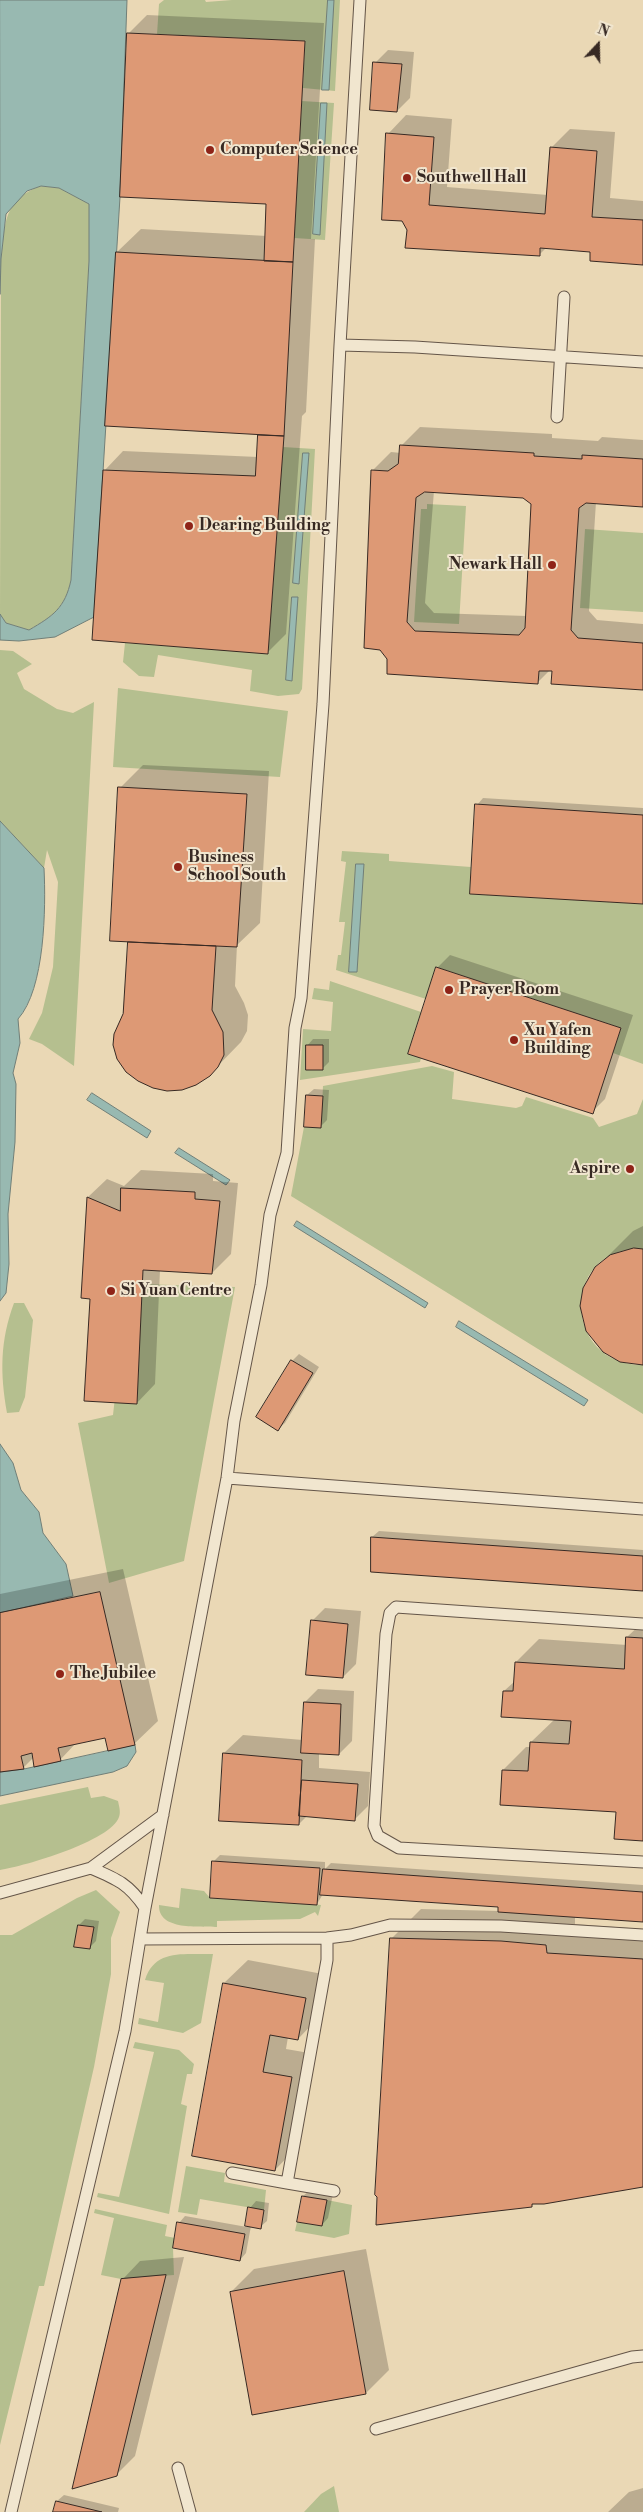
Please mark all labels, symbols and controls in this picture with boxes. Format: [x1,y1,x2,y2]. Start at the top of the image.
north arrow [573,20,623,70]
text: N [595,21,612,41]
place label: Computer Science [220,140,358,160]
marker: Computer Science [204,144,216,156]
place label: Southwell Hall [417,168,526,188]
marker: Southwell Hall [401,172,413,184]
place label: Dearing Building [199,516,330,536]
marker: Dearing Building [183,520,195,532]
place label: Newark Hall [449,555,542,575]
marker: Newark Hall [546,559,558,571]
place label: Business School South [188,848,286,886]
marker: Business School South [172,861,184,873]
place label: Prayer Room [459,980,559,1000]
marker: Prayer Room [443,984,455,996]
place label: Xu Yafen Building [524,1021,591,1059]
marker: Xu Yafen Building [508,1034,520,1046]
place label: Aspire [570,1159,620,1179]
marker: Aspire [624,1163,636,1175]
place label: Si Yuan Centre [121,1281,232,1301]
marker: Si Yuan Centre [105,1285,117,1297]
place label: The Jubilee [70,1664,156,1684]
marker: The Jubilee [54,1668,66,1680]

